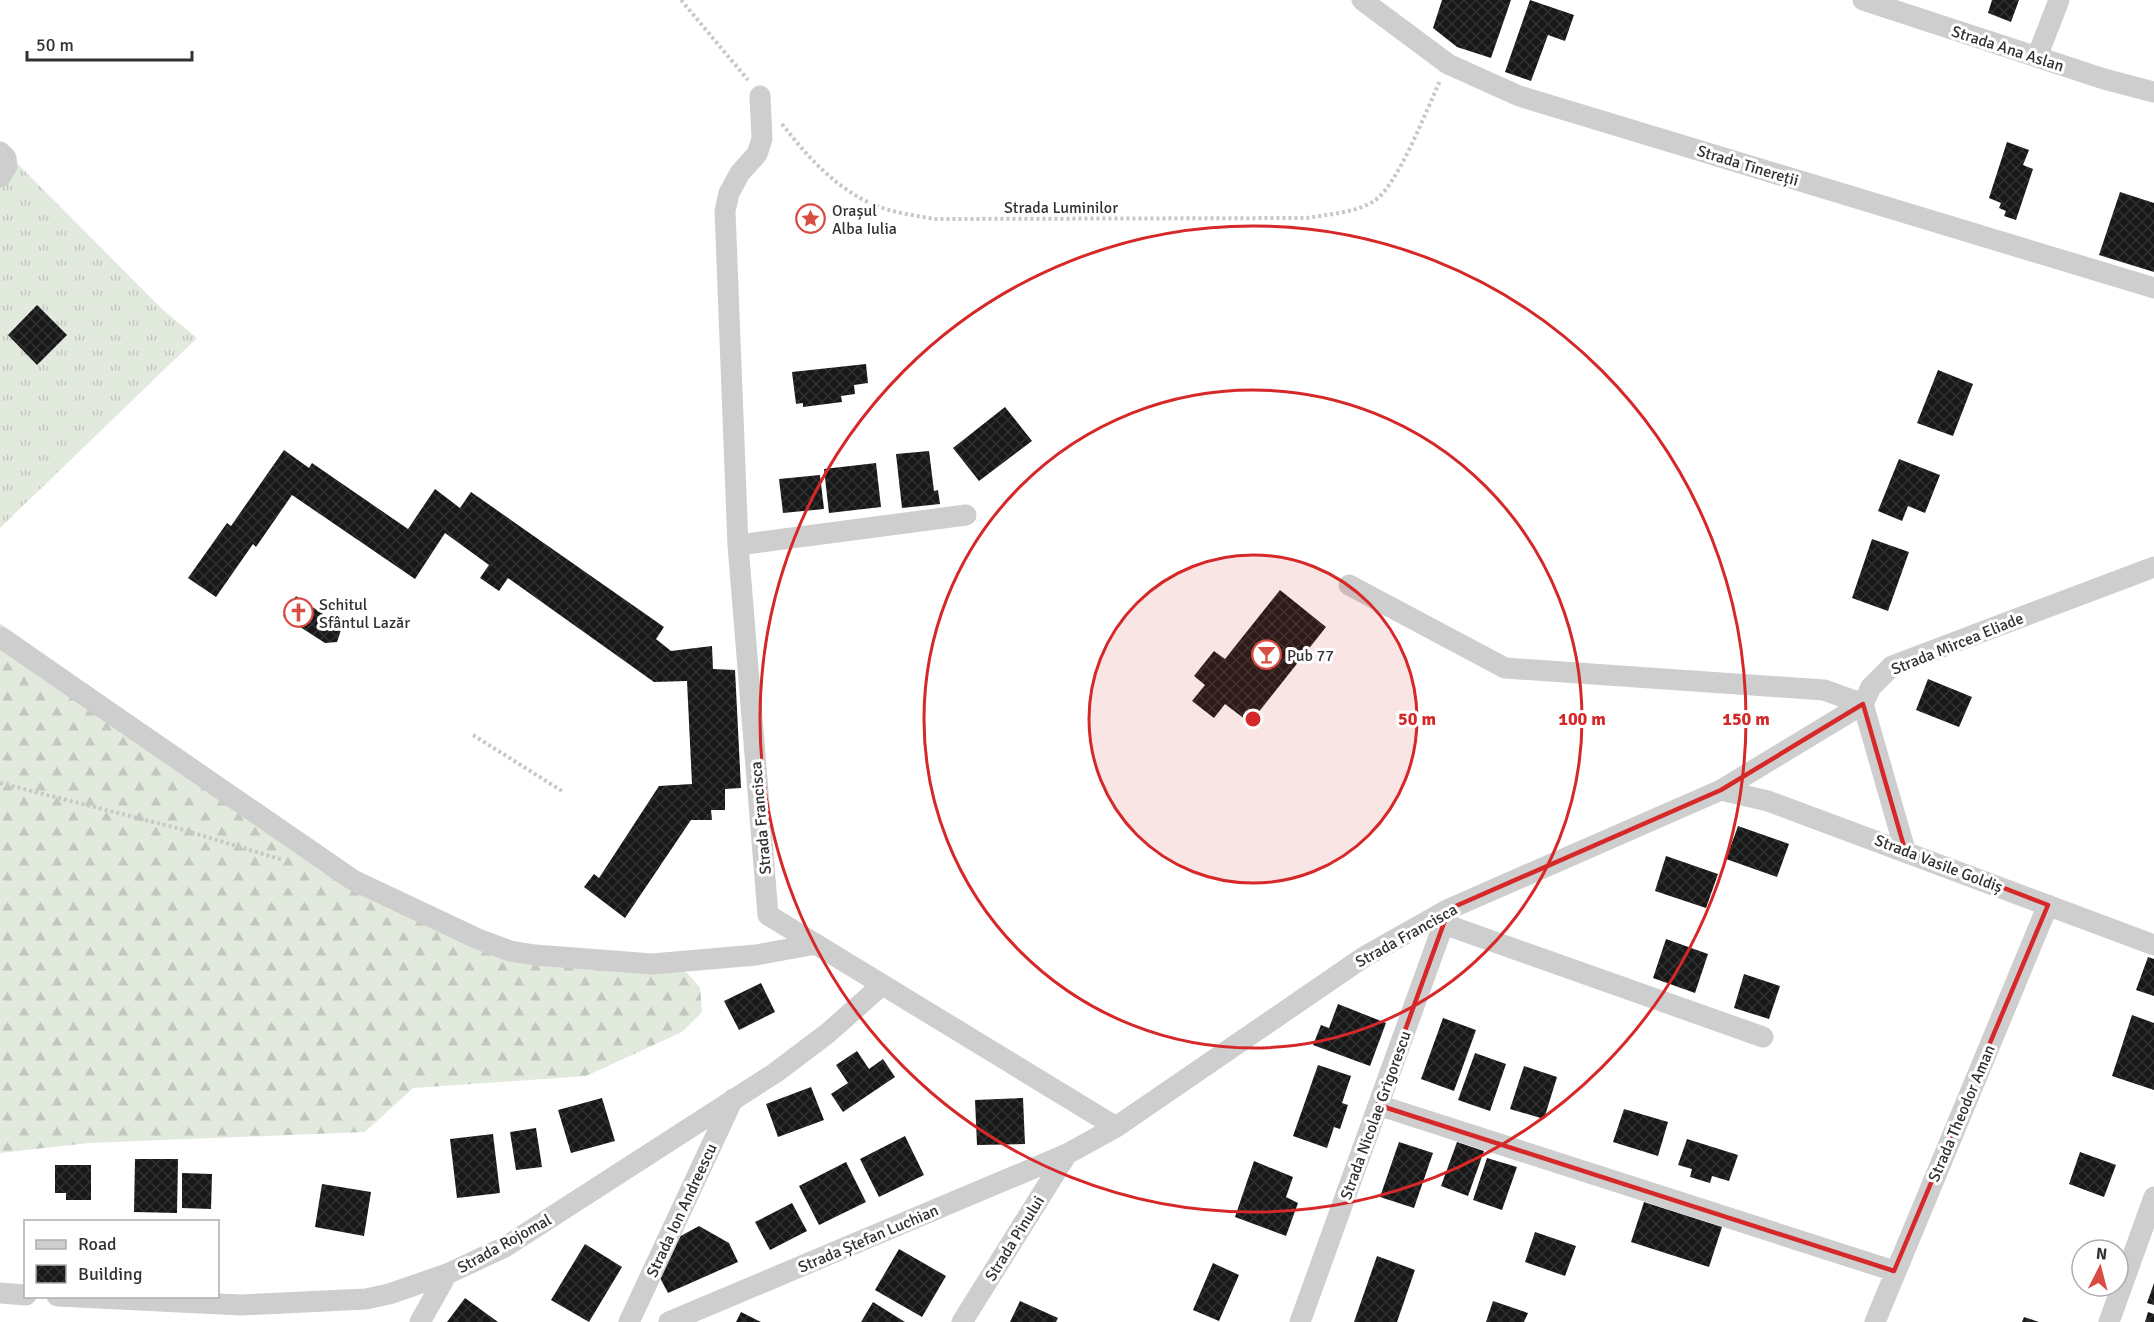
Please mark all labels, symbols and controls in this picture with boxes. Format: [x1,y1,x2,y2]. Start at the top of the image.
street label: Strada Ana Aslan [1949,21,2066,77]
scale bar [27,24,192,62]
text: 50 m [36,34,74,56]
street label: Strada Tinereții [1694,141,1801,191]
street label: Strada Luminilor [1004,198,1118,218]
place label: Orașul Alba Iulia [832,201,897,239]
place icon: Orașul Alba Iulia [795,203,827,235]
place label: Schitul Sfântul Lazăr [319,595,410,633]
church icon: Schitul Sfântul Lazăr [282,597,314,629]
street label: Strada Mircea Eliade [1888,608,2026,680]
bar icon: Pub 77 [1250,639,1282,671]
place label: Pub 77 [1287,646,1334,666]
text: 50 m [1398,708,1436,730]
text: 100 m [1558,708,1606,730]
text: 150 m [1722,708,1770,730]
centre of rings [1243,709,1263,729]
street label: Strada Francisca [746,760,776,875]
street label: Strada Vasile Goldiș [1872,830,2005,898]
street label: Strada Francisca [1352,900,1461,972]
street label: Strada Nicolae Grigorescu [1336,1028,1416,1202]
street label: Strada Theodor Aman [1924,1042,2000,1185]
street label: Strada Ion Andreescu [642,1140,722,1281]
street label: Strada Pinului [981,1192,1049,1285]
street label: Strada Ștefan Luchian [795,1200,942,1278]
street label: Strada Rojomal [454,1210,555,1278]
legend [24,1220,219,1298]
text: Road [78,1233,117,1255]
north arrow [2070,1238,2130,1298]
text: N [2095,1244,2108,1265]
text: Building [78,1263,142,1285]

